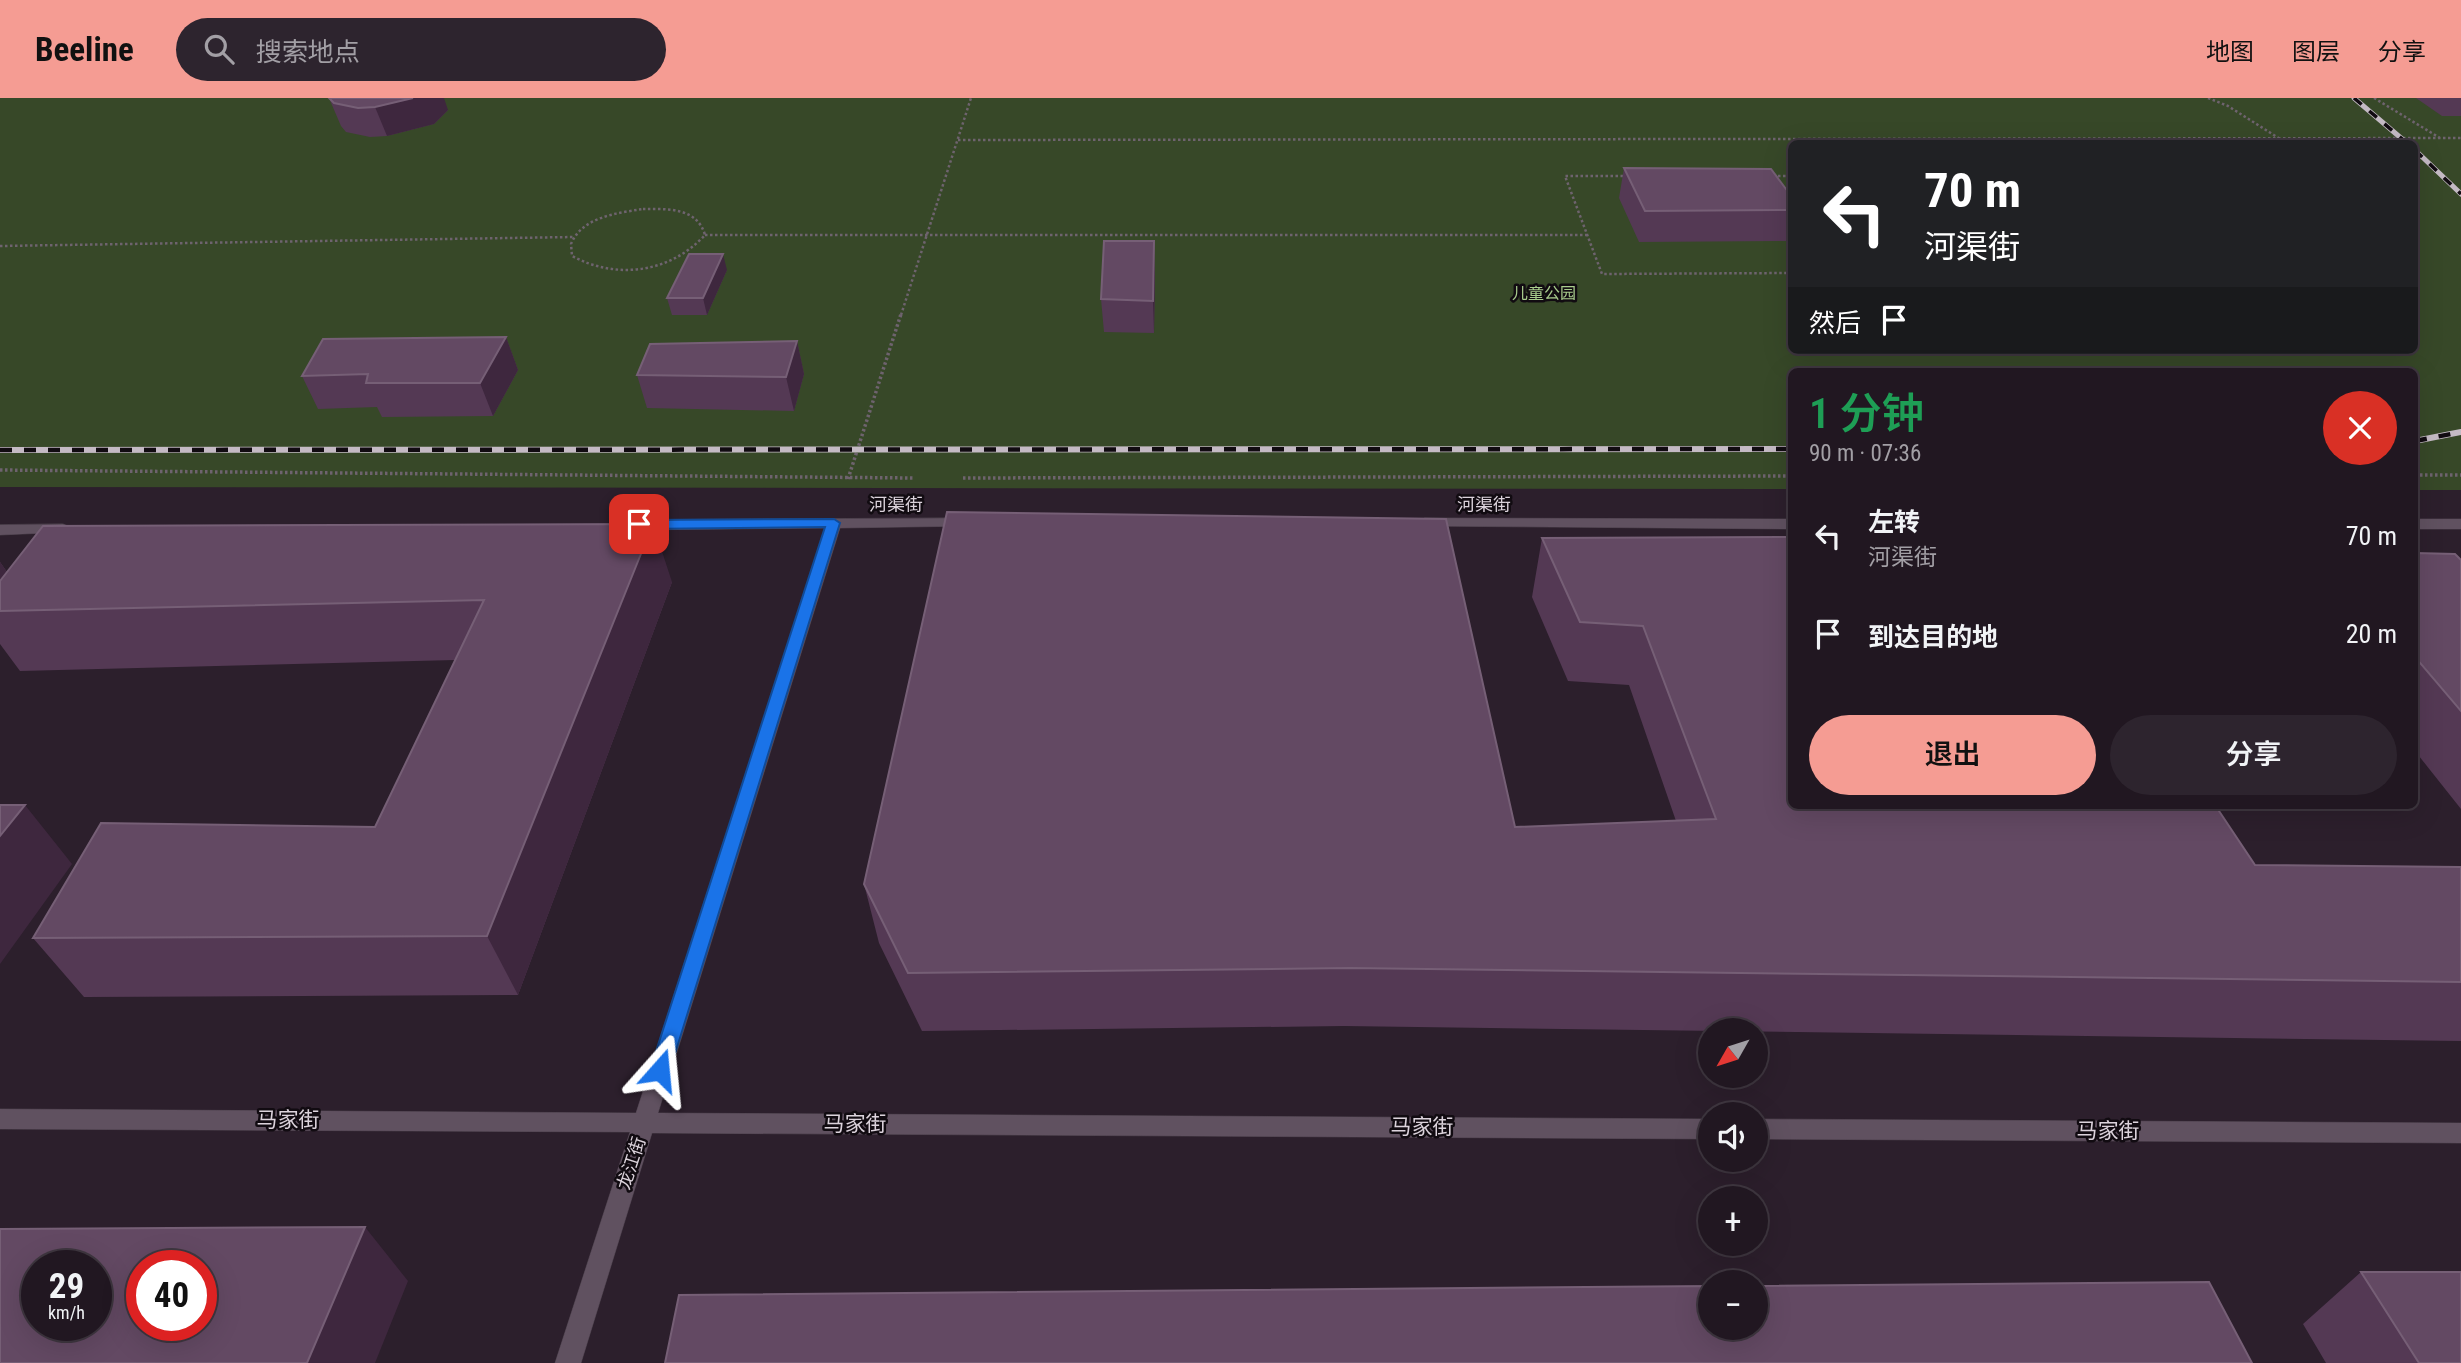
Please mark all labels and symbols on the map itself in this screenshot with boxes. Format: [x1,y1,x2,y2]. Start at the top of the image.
park label: 儿童公园 [1512,284,1576,303]
pin [609,494,669,554]
street label: 河渠街 [869,494,923,515]
street label: 河渠街 [1457,494,1511,515]
north arrow [1698,1018,1768,1088]
position arrow [623,1033,697,1107]
street label: 马家街 [257,1108,320,1132]
street label: 马家街 [824,1112,887,1136]
street label: 马家街 [1391,1115,1454,1139]
street label: 马家街 [2077,1119,2140,1143]
street label: 龙江街 [613,1134,649,1192]
speed limit sign: 40 [126,1250,217,1341]

